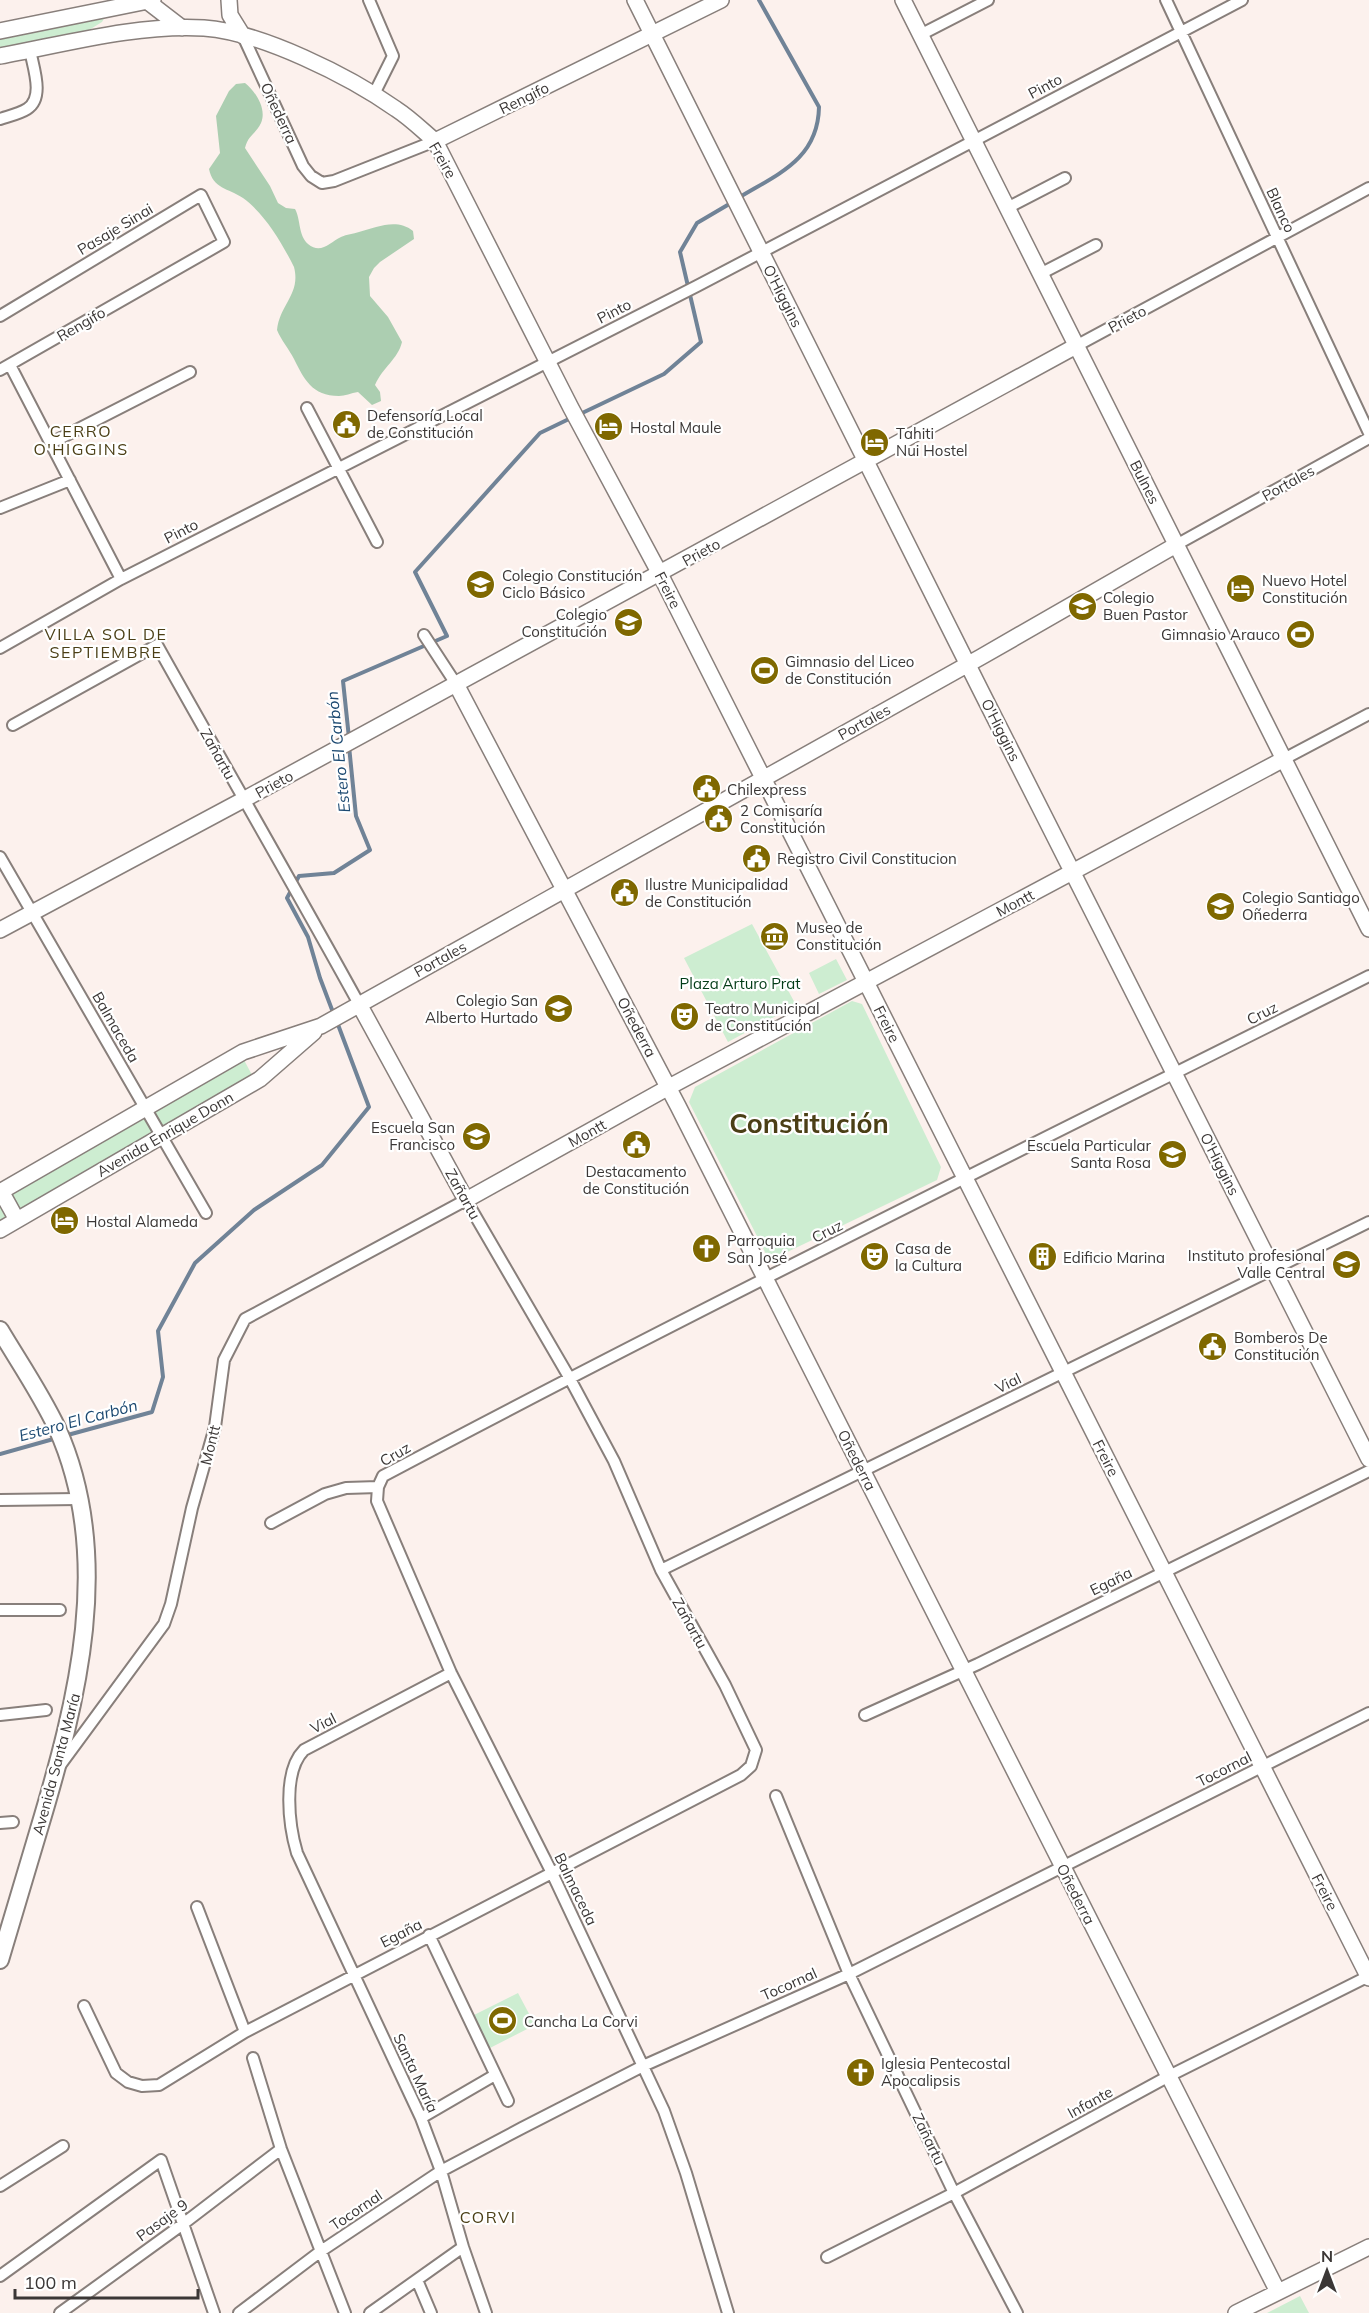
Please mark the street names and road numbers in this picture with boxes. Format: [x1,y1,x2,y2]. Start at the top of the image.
street label: Pinto [1025,69,1065,103]
street label: Rengifo [496,78,552,118]
street label: Oñederra [257,79,301,147]
street label: Freire [425,138,461,182]
street label: Blanco [1262,185,1300,235]
street label: Pasaje Sinai [74,199,156,259]
street label: O'Higgins [759,261,807,331]
street label: Pinto [594,294,634,328]
street label: Prieto [1105,301,1149,337]
street label: Rengifo [53,302,109,346]
street label: Bulnes [1126,457,1164,507]
street label: Portales [1258,461,1318,505]
street label: Pinto [161,514,201,548]
street label: Prieto [679,534,723,570]
street label: Freire [651,568,685,612]
street label: O'Higgins [977,695,1025,765]
street label: Portales [834,700,894,744]
street label: Zañartu [196,725,240,783]
street label: Prieto [252,766,296,802]
street label: Montt [993,885,1037,921]
street label: Portales [410,937,470,981]
street label: Balmaceda [88,988,144,1066]
street label: Oñederra [613,994,661,1060]
street label: Cruz [1243,997,1281,1029]
street label: Freire [870,1002,904,1046]
street label: Avenida Enrique Donn [93,1087,237,1181]
street label: Montt [565,1115,609,1151]
street label: O'Higgins [1196,1129,1244,1199]
street label: Zañartu [441,1165,485,1223]
street label: Cruz [808,1215,846,1247]
street label: Vial [992,1369,1024,1397]
street label: Montt [196,1423,224,1467]
street label: Oñederra [834,1426,880,1494]
street label: Freire [1089,1436,1123,1480]
street label: Cruz [376,1438,414,1470]
street label: Egaña [1087,1563,1135,1599]
street label: Zañartu [668,1594,712,1652]
street label: Avenida Santa María [28,1691,84,1837]
street label: Vial [307,1708,339,1738]
street label: Tocornal [1193,1747,1255,1791]
street label: Balmaceda [550,1850,602,1928]
street label: Oñederra [1053,1860,1099,1928]
street label: Freire [1308,1870,1342,1914]
street label: Egaña [377,1914,425,1952]
street label: Tocornal [758,1963,820,2005]
street label: Santa María [389,2030,443,2116]
street label: Infante [1064,2082,1116,2122]
street label: Zañartu [908,2110,950,2168]
street label: Tocornal [326,2186,386,2234]
street label: Pasaje 9 [132,2195,192,2245]

